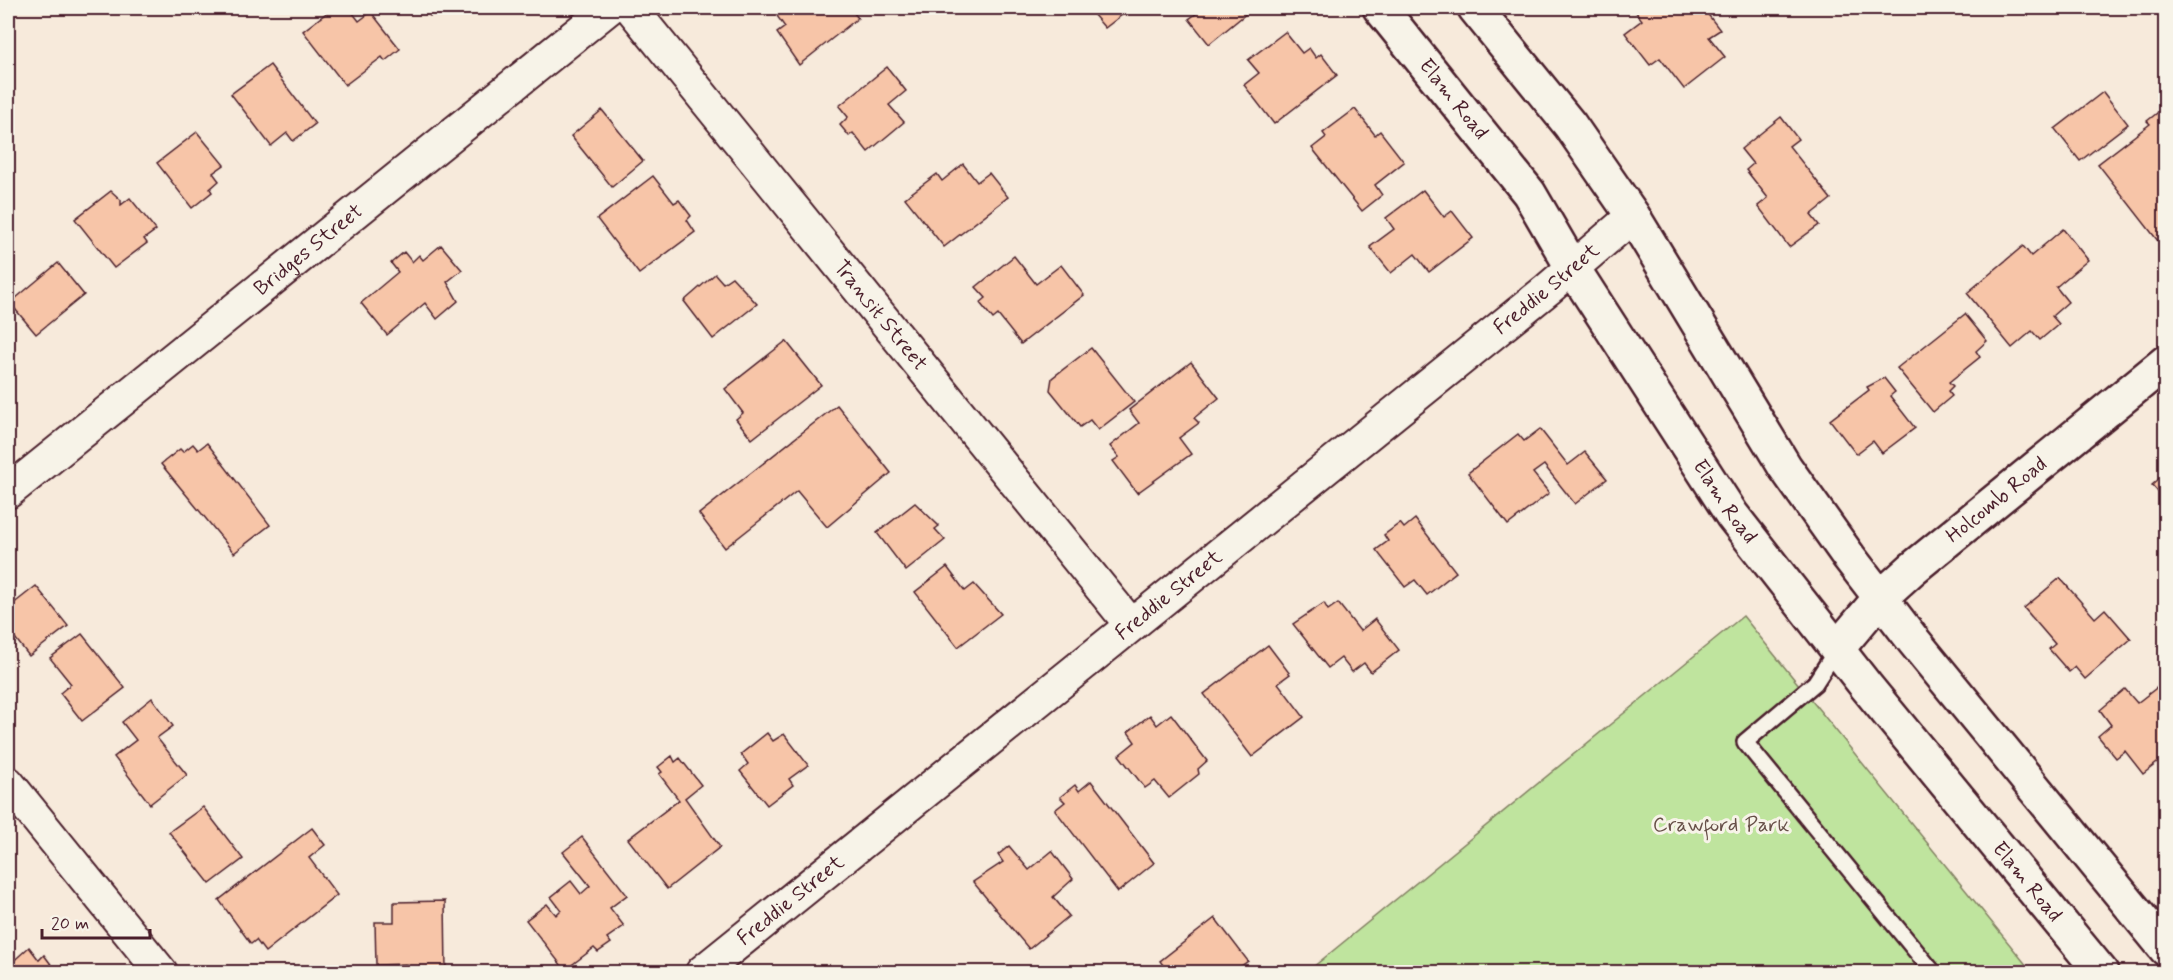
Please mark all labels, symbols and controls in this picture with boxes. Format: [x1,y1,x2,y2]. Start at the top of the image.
street label: Elam Road [1412,53,1495,145]
street label: Bridges Street [248,197,369,302]
street label: Freddie Street [1488,236,1606,342]
street label: Transit Street [827,254,934,377]
street label: Holcomb Road [1940,450,2053,550]
street label: Elam Road [1686,454,1763,550]
street label: Freddie Street [1109,543,1229,647]
park label: Crawford Park [1653,811,1789,841]
street label: Elam Road [1985,836,2068,928]
street label: Freddie Street [731,848,851,952]
scale bar [42,902,150,940]
text: 20 m [51,912,89,936]

